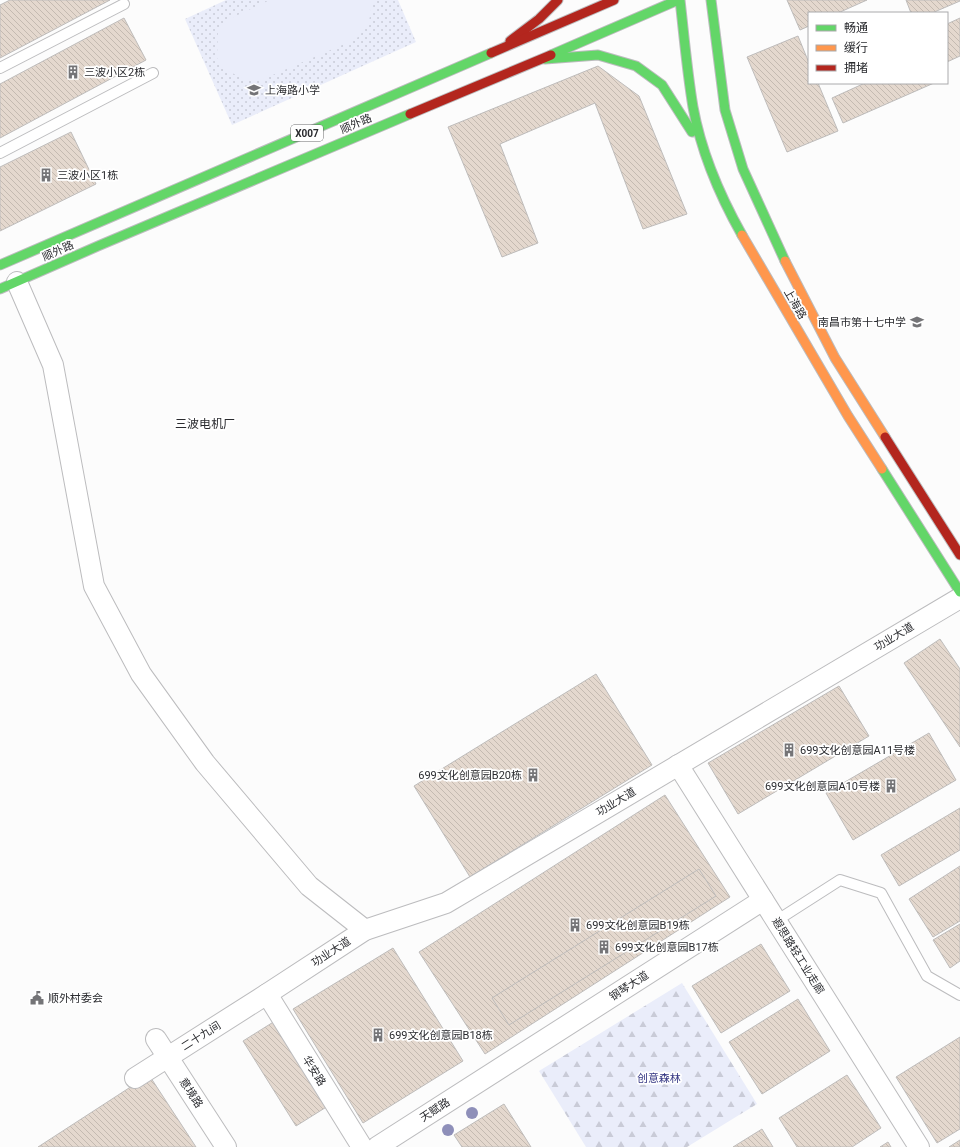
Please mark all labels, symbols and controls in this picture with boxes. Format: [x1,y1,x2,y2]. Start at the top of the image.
legend [808,12,948,84]
text: 畅通 [844,21,868,35]
text: 缓行 [844,41,868,55]
text: 拥堵 [844,61,868,75]
building icon: 三波小区2栋 [65,64,81,80]
place label: 三波小区2栋 [84,66,145,79]
school or university icon: 上海路小学 [246,82,262,98]
place label: 上海路小学 [265,84,320,97]
street label: 顺外路 [338,112,374,136]
road number: X007 [291,125,323,141]
building icon: 三波小区1栋 [38,167,54,183]
place label: 三波小区1栋 [57,169,118,182]
street label: 顺外路 [40,238,76,264]
street label: 上海路 [781,286,809,322]
school or university icon: 南昌市第十七中学 [909,314,925,330]
place label: 南昌市第十七中学 [818,316,906,329]
district label: 三波电机厂 [175,417,235,431]
street label: 功业大道 [872,620,916,654]
building icon: 699文化创意园A11号楼 [781,742,797,758]
place label: 699文化创意园A11号楼 [800,744,915,757]
building icon: 699文化创意园B20栋 [525,767,541,783]
place label: 699文化创意园B20栋 [418,769,522,782]
building icon: 699文化创意园A10号楼 [883,778,899,794]
place label: 699文化创意园A10号楼 [765,780,880,793]
street label: 功业大道 [594,785,638,819]
street label: 遐思路轻工业走廊 [769,915,827,997]
building icon: 699文化创意园B19栋 [567,917,583,933]
place label: 699文化创意园B19栋 [586,919,690,932]
street label: 功业大道 [309,935,353,969]
building icon: 699文化创意园B17栋 [596,939,612,955]
place label: 699文化创意园B17栋 [615,941,719,954]
street label: 钢琴大道 [607,969,651,1003]
public building icon: 顺外村委会 [29,990,45,1006]
place label: 顺外村委会 [48,992,103,1005]
street label: 二十九间 [179,1019,223,1053]
building icon: 699文化创意园B18栋 [370,1027,386,1043]
place label: 699文化创意园B18栋 [389,1029,493,1042]
street label: 华安路 [300,1054,328,1088]
park label: 创意森林 [637,1072,681,1085]
street label: 意境路 [177,1076,205,1110]
street label: 天赋路 [418,1096,452,1124]

